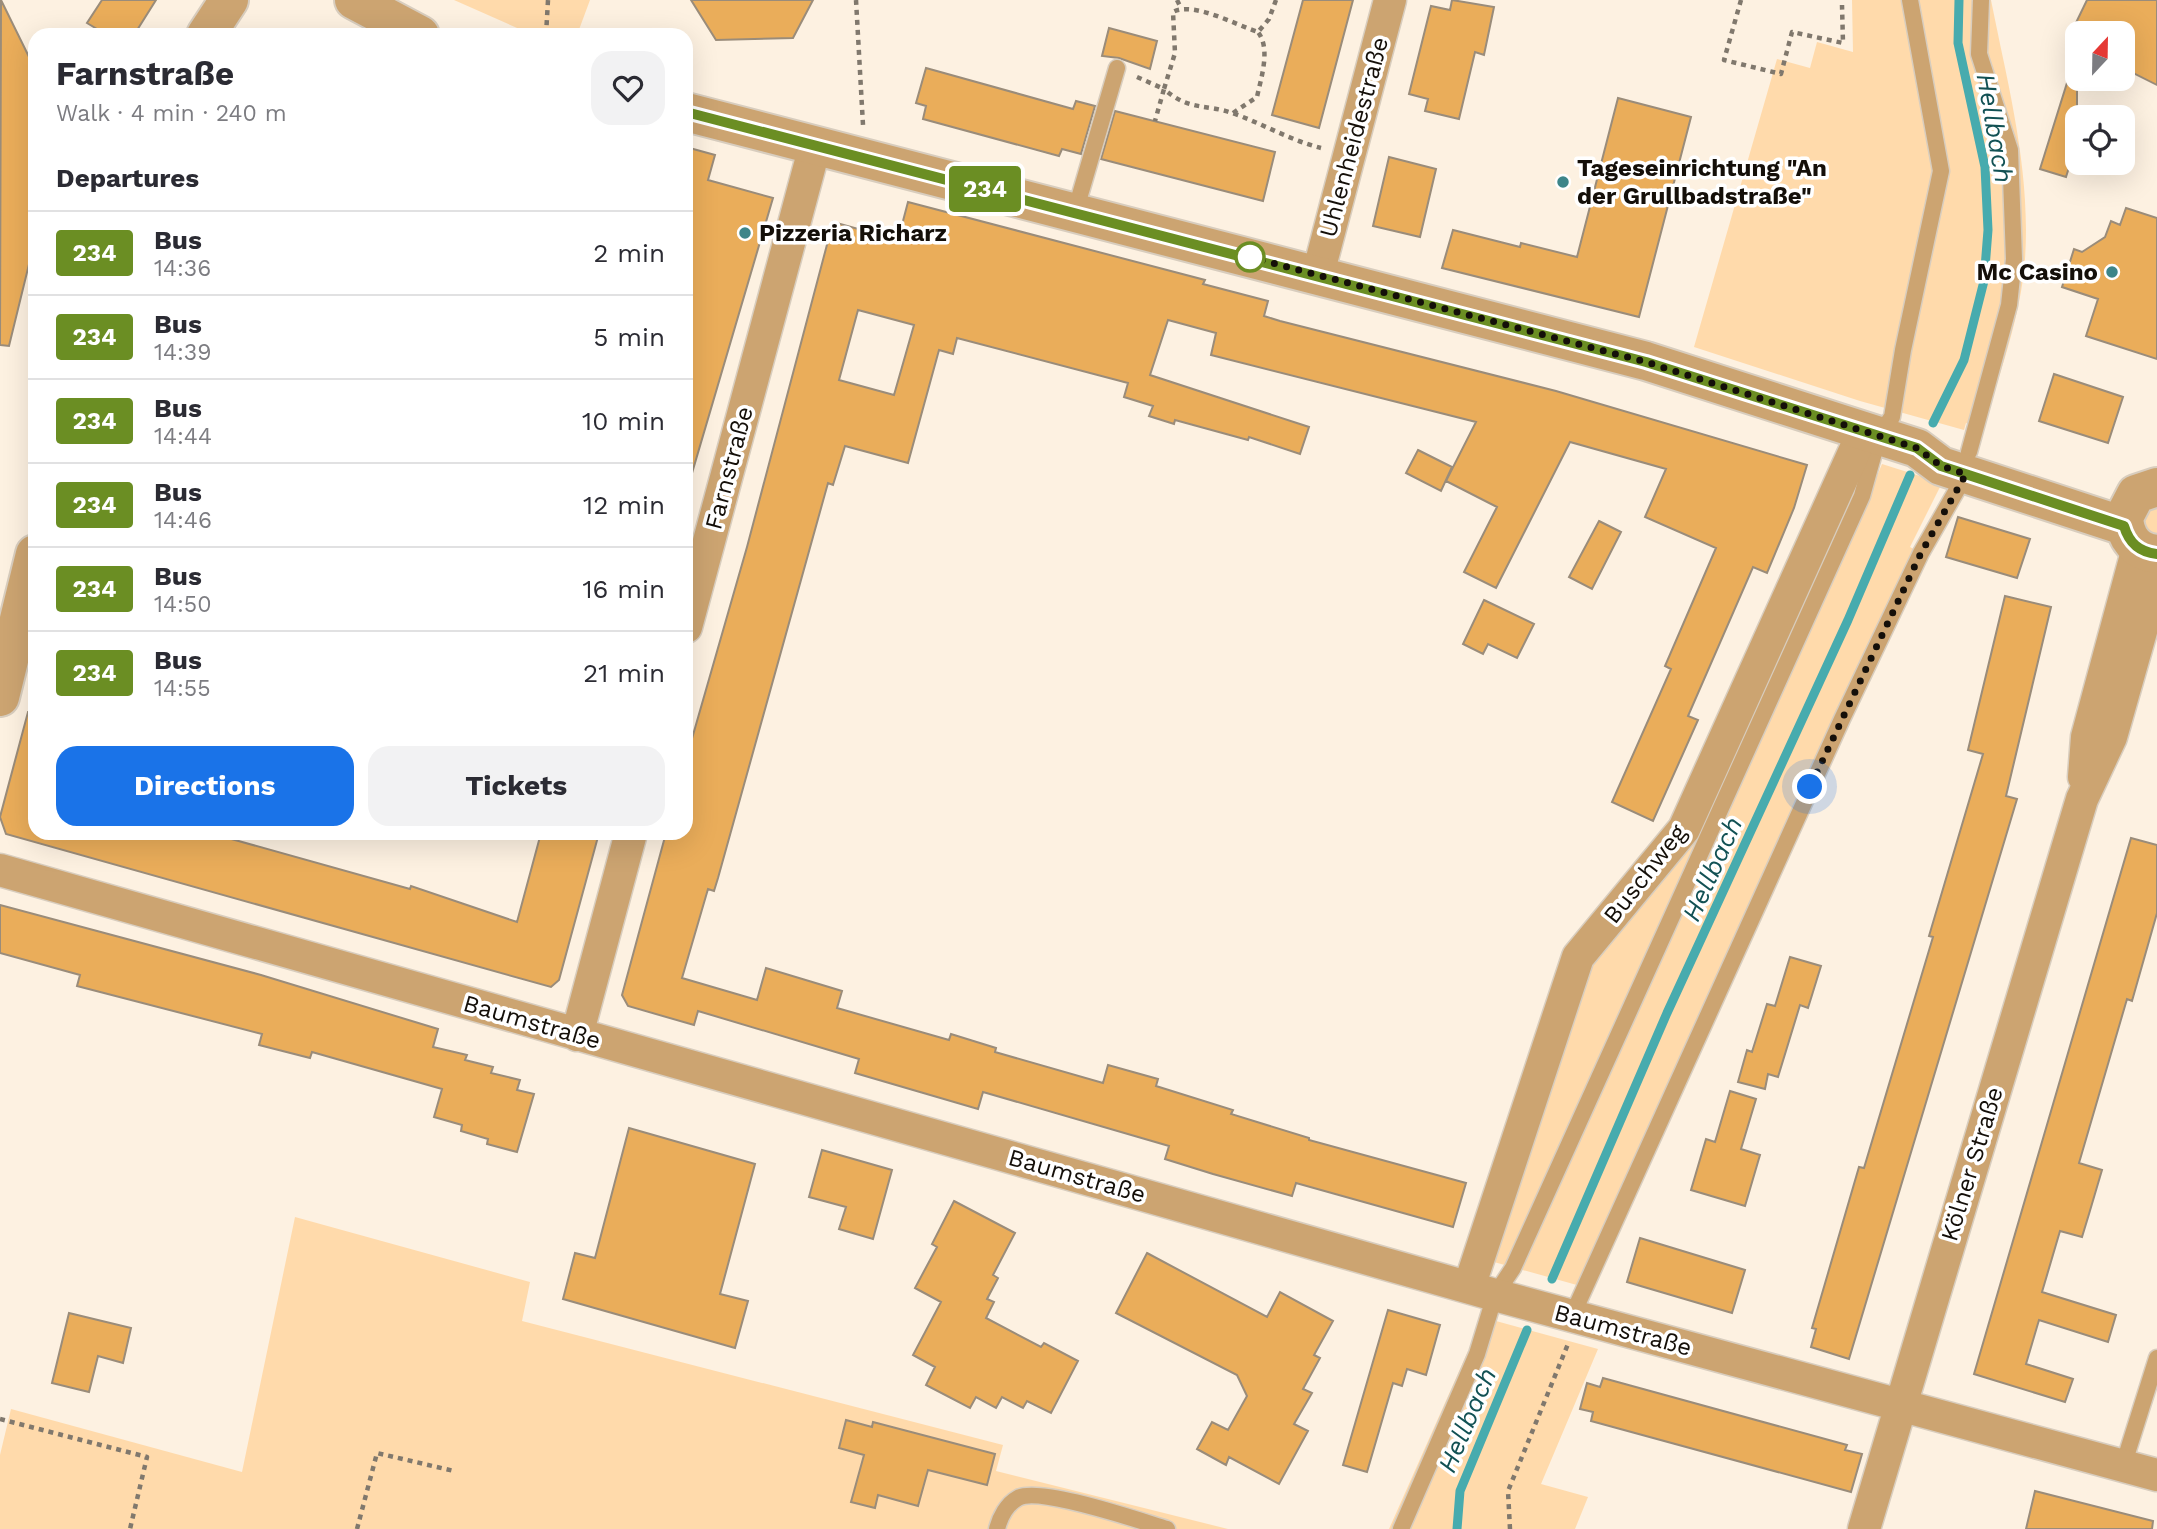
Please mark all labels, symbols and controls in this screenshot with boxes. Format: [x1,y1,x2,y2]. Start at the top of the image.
north arrow [2065,21,2135,91]
map controls [2065,21,2135,175]
street label: Uhlenheidestraße [1314,34,1394,240]
button: heart [591,51,665,125]
text: Farnstraße [56,54,234,93]
water label: Hellbach [1971,71,2019,185]
text: Walk · 4 min · 240 m [56,100,287,127]
button: locate [2065,105,2135,175]
place label: Tageseinrichtung "An der Grullbadstraße" [1577,154,1827,210]
text: Departures [56,163,199,193]
line badge: 234 [945,166,1025,212]
marker: Tageseinrichtung "An der Grullbadstraße" [1555,174,1571,190]
text: 234 [963,175,1007,203]
place label: Pizzeria Richarz [759,219,947,247]
text: Bus [154,225,202,255]
marker: Pizzeria Richarz [737,225,753,241]
text: 2 min [593,238,665,268]
text: 234 [72,239,117,267]
unlabelled marker [1235,242,1265,272]
text: 14:36 [154,255,211,282]
place label: Mc Casino [1976,258,2098,286]
marker: Mc Casino [2104,264,2120,280]
text: Bus [154,309,202,339]
text: 5 min [593,322,665,352]
text: 234 [72,323,117,351]
text: 14:39 [154,339,211,366]
text: Bus [154,393,202,423]
street label: Farnstraße [699,403,759,533]
text: 10 min [582,406,665,436]
text: 234 [72,407,117,435]
text: 14:44 [154,423,212,450]
text: Bus [154,477,202,507]
text: 12 min [583,490,665,520]
text: 234 [72,491,117,519]
text: 14:46 [154,507,212,534]
text: Bus [154,561,202,591]
text: 16 min [582,574,665,604]
text: 234 [72,575,117,603]
text: 14:50 [154,591,212,618]
text: Bus [154,645,202,675]
text: 21 min [583,658,665,688]
text: 234 [72,659,117,687]
text: 14:55 [154,675,211,702]
button: Directions [56,746,354,826]
button: Tickets [368,746,665,826]
your location [1792,769,1827,804]
water label: Hellbach [1676,812,1748,926]
street label: Buschweg [1598,819,1692,929]
street label: Baumstraße [460,989,604,1055]
street label: Kölner Straße [1935,1084,2009,1244]
street label: Baumstraße [1005,1143,1149,1209]
street label: Baumstraße [1551,1298,1695,1362]
water label: Hellbach [1432,1363,1502,1477]

